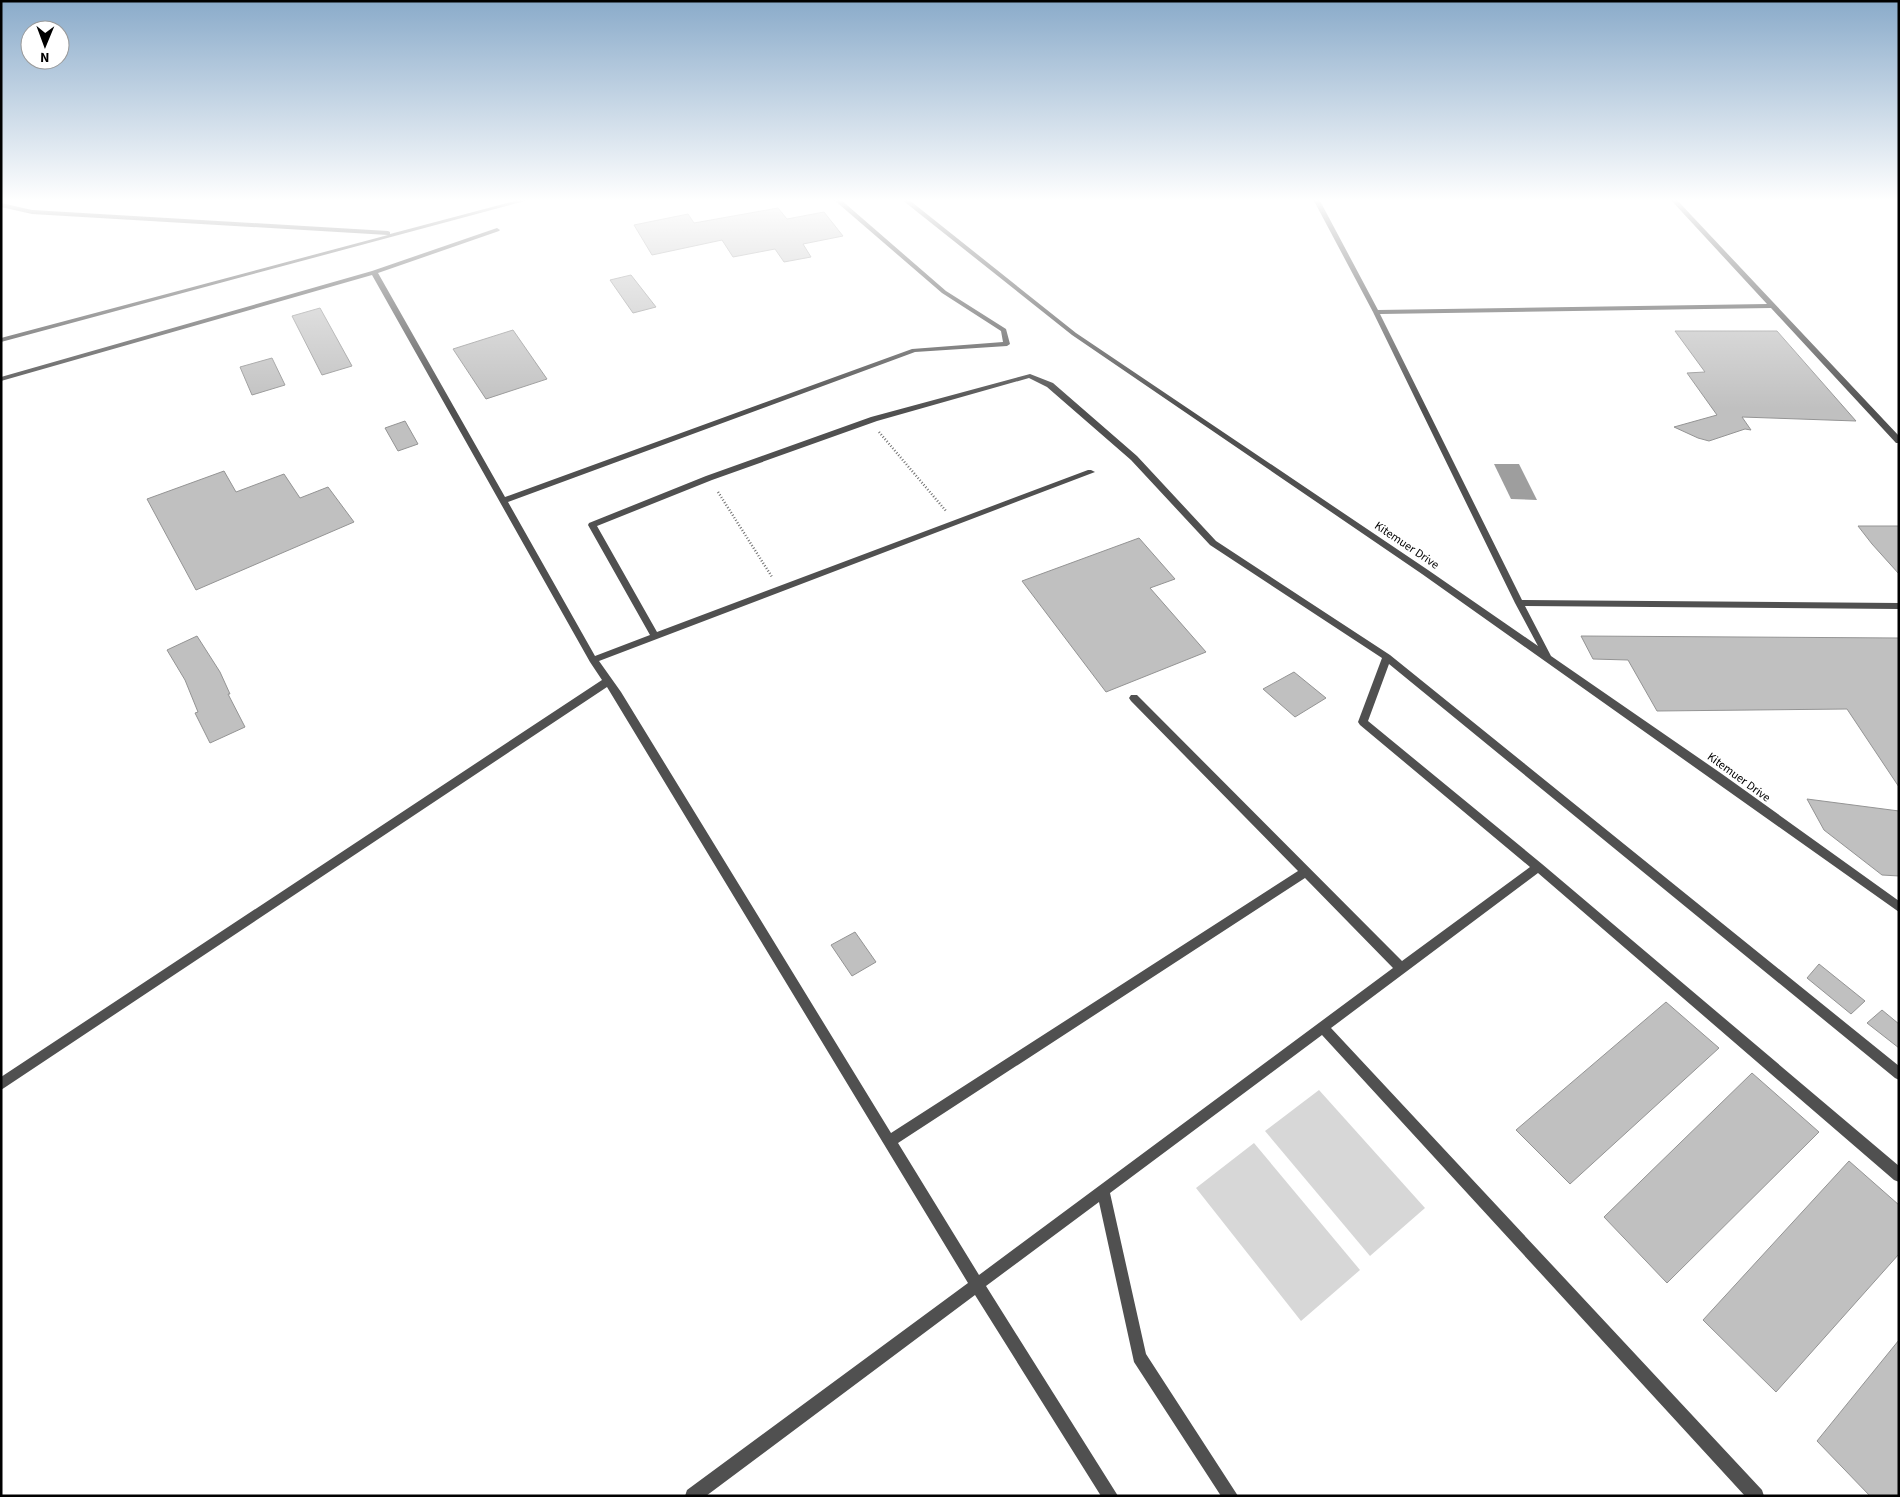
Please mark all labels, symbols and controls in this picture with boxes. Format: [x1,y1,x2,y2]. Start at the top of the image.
north arrow [20,20,70,70]
text: N [40,47,50,67]
street label: Kitemuer Drive [1371,517,1442,573]
street label: Kitemuer Drive [1703,749,1774,806]

